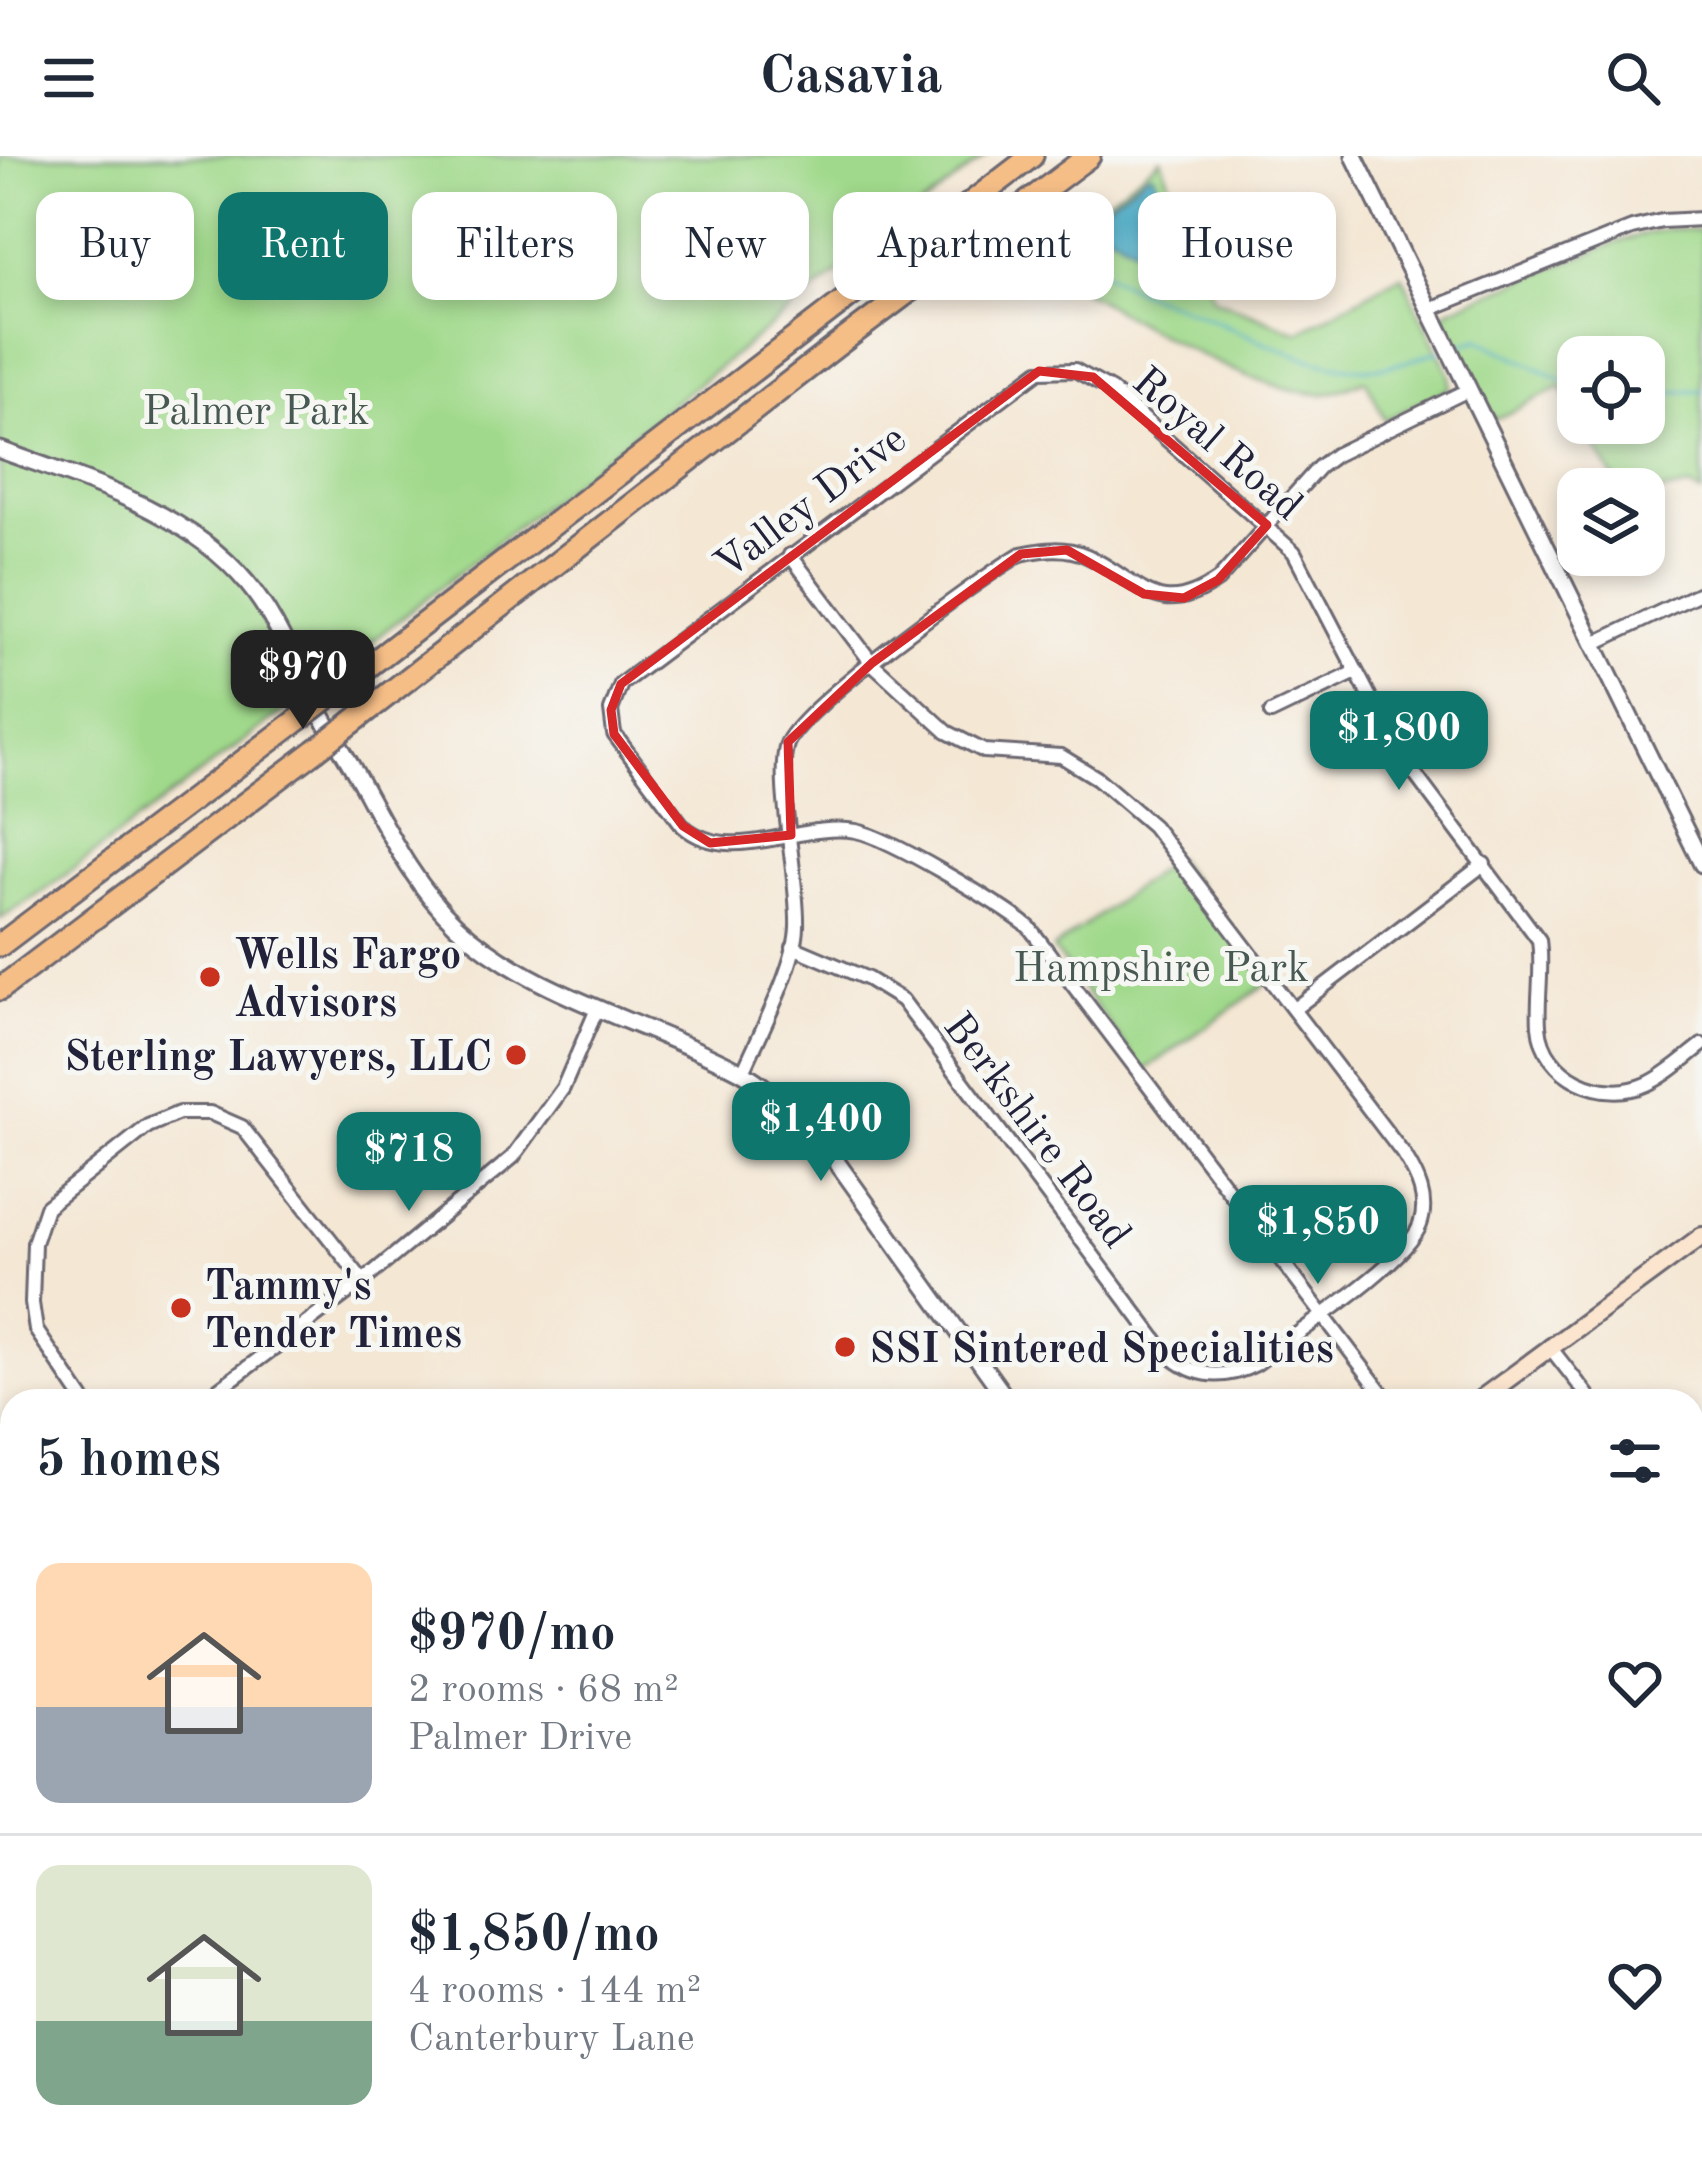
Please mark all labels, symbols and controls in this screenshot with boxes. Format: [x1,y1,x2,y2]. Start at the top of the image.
icon: menu [36,45,102,111]
icon: search [1600,45,1666,111]
text: Casavia [759,51,943,105]
chip: Buy [36,192,194,300]
chip: Rent [218,192,388,300]
chip: Filters [412,192,617,300]
chip: New [641,192,809,300]
chip: Apartment [833,192,1114,300]
chip: House [1138,192,1336,300]
map controls [1557,336,1665,576]
button: locate [1557,336,1665,444]
street label: Royal Road [1124,361,1309,530]
park label: Palmer Park [143,392,369,434]
street label: Valley Drive [708,418,915,588]
button: layers [1557,468,1665,576]
pin: $970 [232,630,374,732]
text: $970 [258,649,348,688]
pin: $1,800 [1301,691,1497,793]
text: $1,800 [1337,710,1461,749]
place label: Wells Fargo Advisors [234,936,461,1026]
park label: Hampshire Park [1013,949,1309,991]
marker: Wells Fargo Advisors [197,964,223,990]
street label: Berkshire Road [934,1006,1137,1257]
place label: Sterling Lawyers, LLC [64,1038,492,1080]
marker: Sterling Lawyers, LLC [503,1042,529,1068]
pin: $1,400 [723,1082,919,1184]
text: $1,400 [759,1101,883,1140]
pin: $718 [338,1112,480,1214]
text: $718 [364,1131,454,1170]
pin: $1,850 [1220,1185,1416,1287]
text: $1,850 [1256,1204,1380,1243]
place label: Tammy's Tender Times [205,1267,462,1357]
marker: Tammy's Tender Times [168,1295,194,1321]
place label: SSI Sintered Specialities [869,1330,1334,1372]
marker: SSI Sintered Specialities [832,1334,858,1360]
icon: filters [1602,1428,1668,1494]
text: 5 homes [36,1436,221,1487]
text: $970/mo [408,1610,616,1661]
icon: home [132,1611,276,1755]
icon: heart [1602,1650,1668,1716]
text: 2 rooms · 68 m² [408,1671,679,1710]
text: Palmer Drive [408,1719,632,1758]
text: $1,850/mo [408,1911,660,1962]
icon: home [132,1913,276,2057]
icon: heart [1602,1952,1668,2018]
text: 4 rooms · 144 m² [408,1972,701,2011]
text: Canterbury Lane [408,2020,695,2059]

